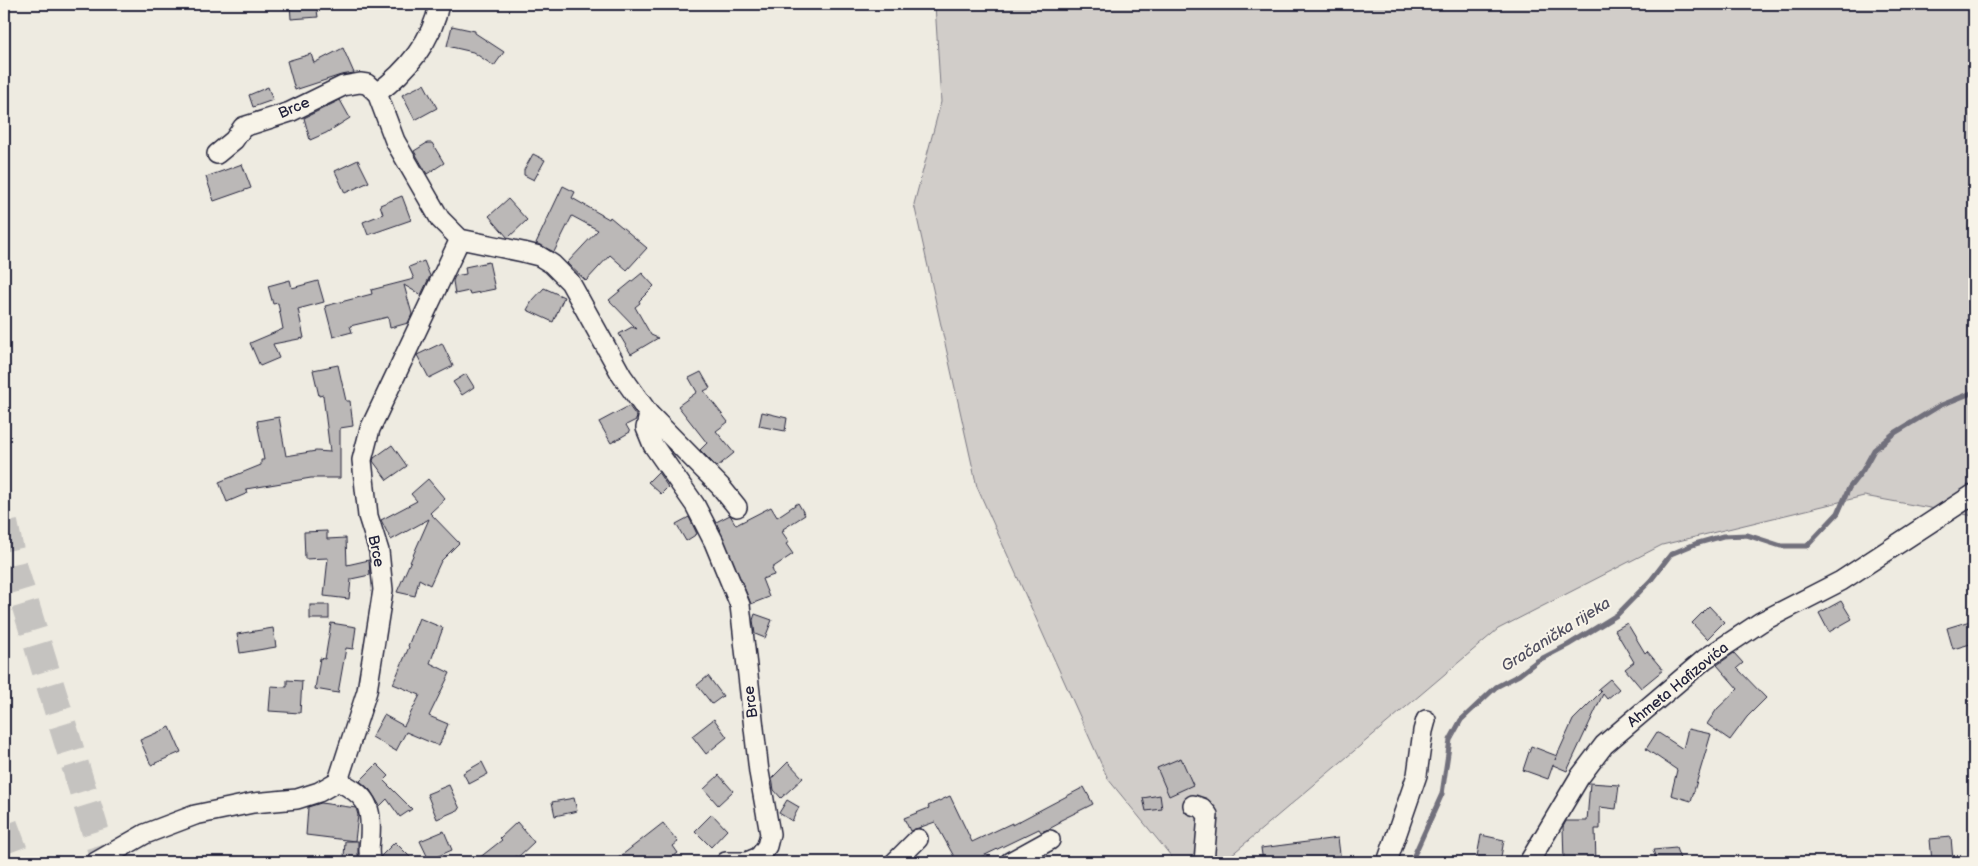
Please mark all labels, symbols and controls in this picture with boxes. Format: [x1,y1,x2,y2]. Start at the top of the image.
street label: Brce [275,93,313,123]
street label: Brce [363,533,389,569]
water label: Gračanička rijeka [1498,594,1614,676]
street label: Ahmeta Hafizovića [1623,638,1733,732]
street label: Brce [740,685,762,719]

